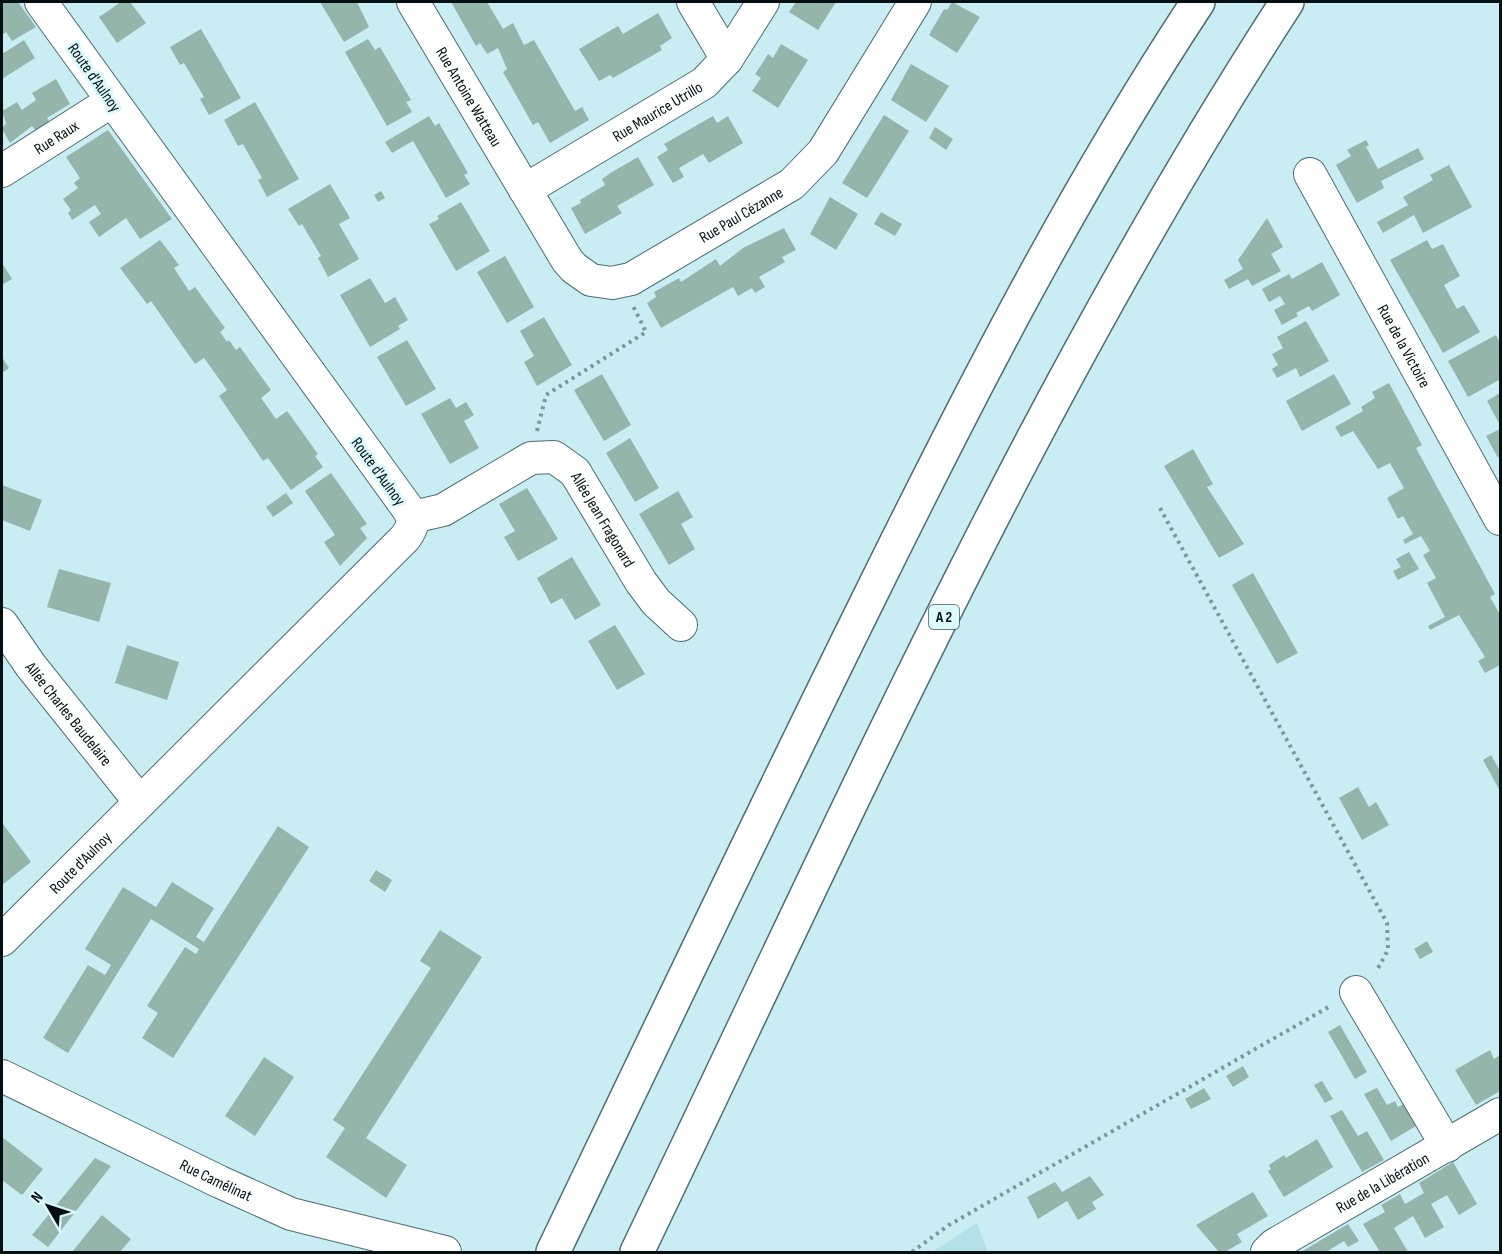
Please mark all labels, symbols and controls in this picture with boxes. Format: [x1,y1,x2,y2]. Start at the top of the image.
street label: Route d'Aulnoy [63,40,124,116]
street label: Rue Antoine Watteau [431,44,505,150]
street label: Rue Maurice Utrillo [610,78,706,146]
street label: Rue Raux [31,117,83,159]
street label: Rue Paul Cézanne [696,183,787,248]
street label: Rue de la Victoire [1373,301,1434,391]
street label: Route d'Aulnoy [347,434,409,510]
street label: Allée Jean Fragonard [566,468,638,571]
road number: A 2 [929,605,959,629]
street label: Allée Charles Baudelaire [20,658,115,770]
street label: Route d'Aulnoy [46,829,116,898]
street label: Rue de la Libération [1333,1149,1433,1218]
street label: Rue Camélinat [176,1156,255,1206]
north arrow [18,1176,78,1236]
text: N [27,1188,48,1207]

